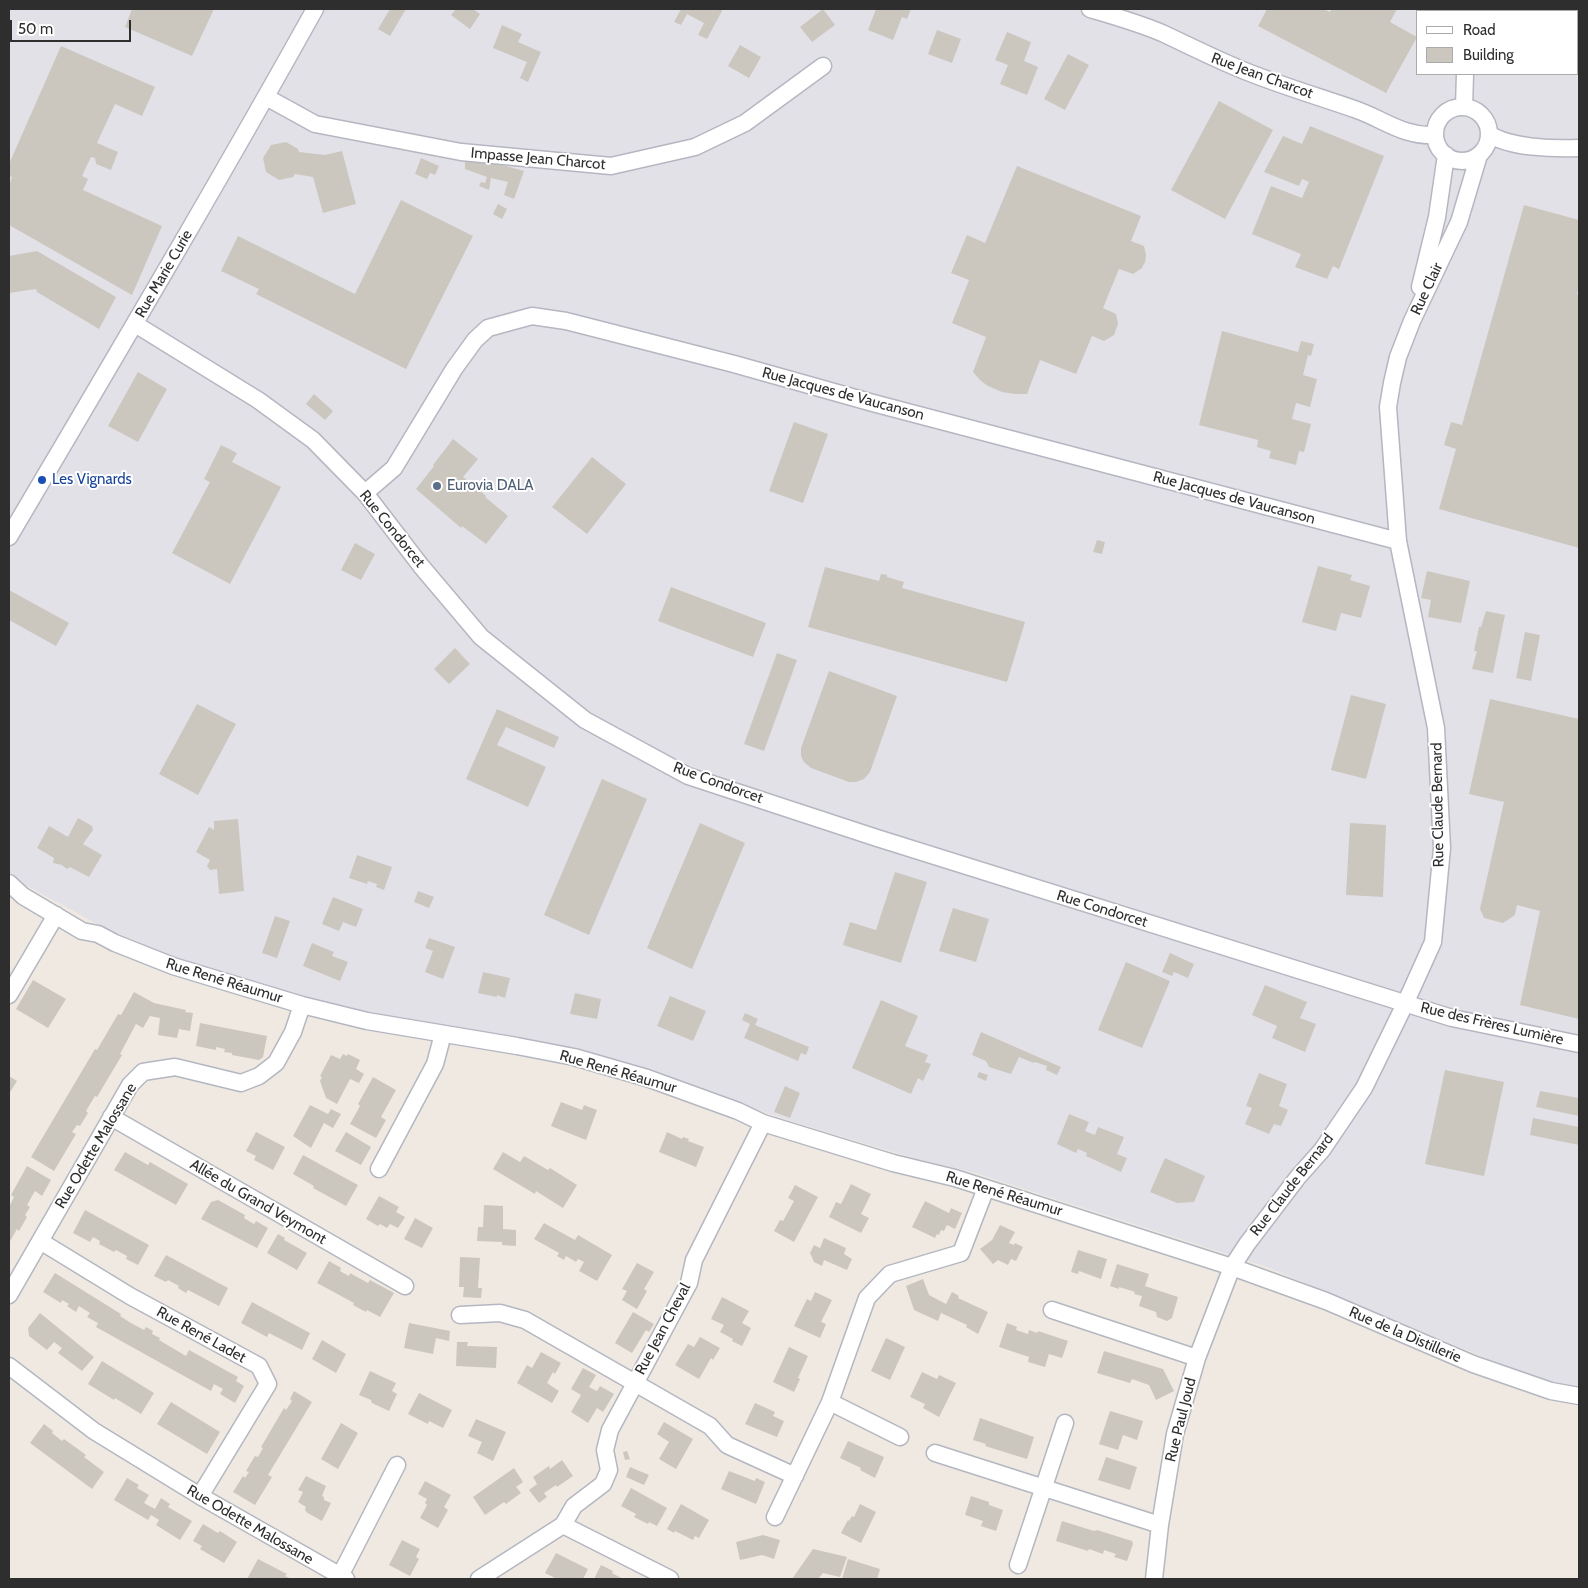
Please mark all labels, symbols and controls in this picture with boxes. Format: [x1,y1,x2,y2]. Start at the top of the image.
scale bar [12,10,134,42]
legend [1416,10,1578,75]
text: 50 m [18,20,53,38]
text: Road [1463,21,1496,39]
text: Building [1463,46,1514,64]
street label: Rue Jean Charcot [1209,49,1315,103]
street label: Impasse Jean Charcot [470,144,606,174]
street label: Rue Marie Curie [132,227,196,321]
street label: Rue Clair [1407,260,1447,318]
street label: Rue Jacques de Vaucanson [760,364,926,424]
street label: Rue Jacques de Vaucanson [1151,468,1317,528]
place label: Les Vignards [52,471,132,489]
marker: Les Vignards [36,474,48,486]
place label: Eurovia DALA [447,477,533,495]
marker: Eurovia DALA [431,480,443,492]
street label: Rue Condorcet [355,487,429,571]
street label: Rue Claude Bernard [1428,742,1448,868]
street label: Rue Condorcet [671,758,765,808]
street label: Rue Condorcet [1054,887,1150,931]
street label: Rue René Réaumur [164,955,284,1007]
street label: Rue des Frères Lumière [1419,999,1565,1049]
street label: Rue René Réaumur [557,1047,679,1097]
street label: Rue Odette Malossane [51,1080,141,1212]
street label: Rue Claude Bernard [1246,1130,1338,1240]
street label: Allée du Grand Veymont [187,1156,329,1248]
street label: Rue René Réaumur [944,1168,1064,1220]
street label: Rue Jean Cheval [631,1280,695,1378]
street label: Rue René Ladet [153,1303,249,1367]
street label: Rue de la Distillerie [1346,1303,1464,1367]
street label: Rue Paul Joud [1162,1376,1200,1464]
street label: Rue Odette Malossane [184,1481,316,1569]

